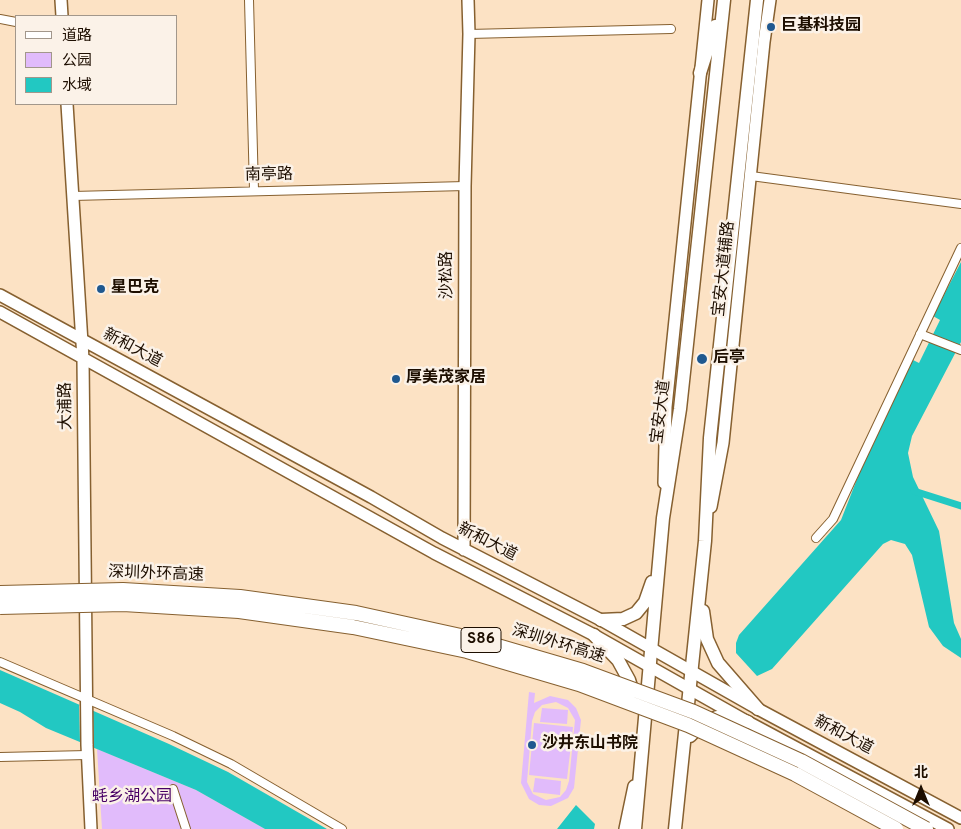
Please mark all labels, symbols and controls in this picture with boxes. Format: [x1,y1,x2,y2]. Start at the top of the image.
legend [15,15,178,105]
place label: 巨基科技园 [781,17,861,37]
marker: 巨基科技园 [765,21,777,33]
text: 道路 [62,27,92,46]
text: 公园 [62,52,92,71]
text: 水域 [62,77,92,96]
street label: 南亭路 [245,166,293,186]
street label: 宝安大道辅路 [710,220,740,318]
street label: 沙松路 [438,251,458,299]
place label: 星巴克 [111,279,159,299]
marker: 星巴克 [95,283,107,295]
street label: 新和大道 [99,326,165,372]
place label: 后亭 [713,349,745,369]
marker: 后亭 [695,352,709,366]
place label: 厚美茂家居 [406,369,486,389]
marker: 厚美茂家居 [390,373,402,385]
street label: 宝安大道 [649,379,675,445]
street label: 大浦路 [57,382,77,430]
street label: 新和大道 [454,520,520,566]
street label: 深圳外环高速 [108,564,204,586]
street label: 深圳外环高速 [509,622,607,668]
road number: S86 [461,628,501,652]
street label: 新和大道 [810,713,876,759]
place label: 沙井东山书院 [542,735,638,755]
marker: 沙井东山书院 [526,739,538,751]
north arrow [896,764,946,814]
text: 北 [914,765,928,782]
park label: 蚝乡湖公园 [92,788,172,808]

